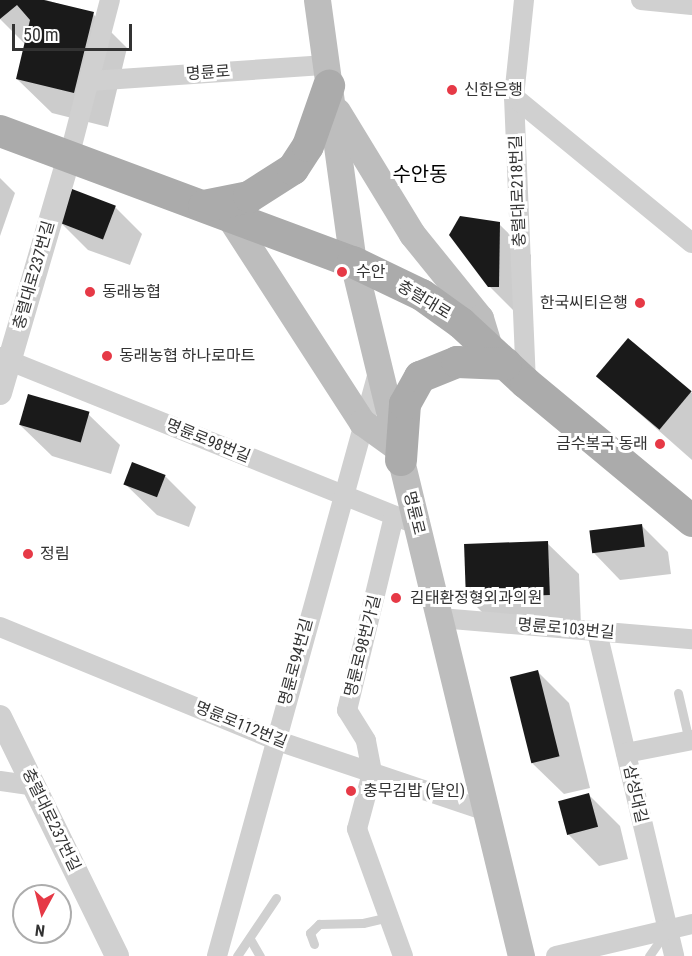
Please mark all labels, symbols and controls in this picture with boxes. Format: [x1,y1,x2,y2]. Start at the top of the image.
scale bar [15,12,135,50]
text: 50 m [23,24,58,45]
street label: 명륜로 [185,62,231,84]
place label: 신한은행 [464,80,523,100]
marker: 신한은행 [445,83,459,97]
street label: 충렬대로218번길 [506,135,530,247]
district label: 수안동 [392,162,448,186]
street label: 충렬대로237번길 [9,219,59,331]
place label: 수안 [356,262,385,282]
marker: 수안 [333,263,351,281]
street label: 충렬대로 [394,277,454,323]
place label: 동래농협 [102,282,161,302]
marker: 동래농협 [83,285,97,299]
place label: 한국씨티은행 [540,293,628,313]
marker: 한국씨티은행 [633,296,647,310]
place label: 동래농협 하나로마트 [119,346,255,366]
marker: 동래농협 하나로마트 [100,349,114,363]
street label: 명륜로98번길 [163,415,253,467]
place label: 금수복국 동래 [556,434,648,454]
marker: 금수복국 동래 [653,437,667,451]
street label: 명륜로 [399,489,429,537]
place label: 정림 [40,544,69,564]
marker: 정림 [21,547,35,561]
place label: 김태환정형외과의원 [410,588,542,608]
marker: 김태환정형외과의원 [387,589,405,607]
street label: 명륜로98번가길 [341,593,385,699]
street label: 명륜로103번길 [517,615,615,643]
street label: 명륜로94번길 [275,616,317,708]
street label: 명륜로112번길 [192,698,290,752]
street label: 삼성대길 [619,763,651,825]
street label: 충렬대로237번길 [18,765,84,875]
place label: 충무김밥 (달인) [363,781,465,801]
marker: 충무김밥 (달인) [344,784,358,798]
north arrow [12,884,72,944]
text: N [34,920,46,940]

